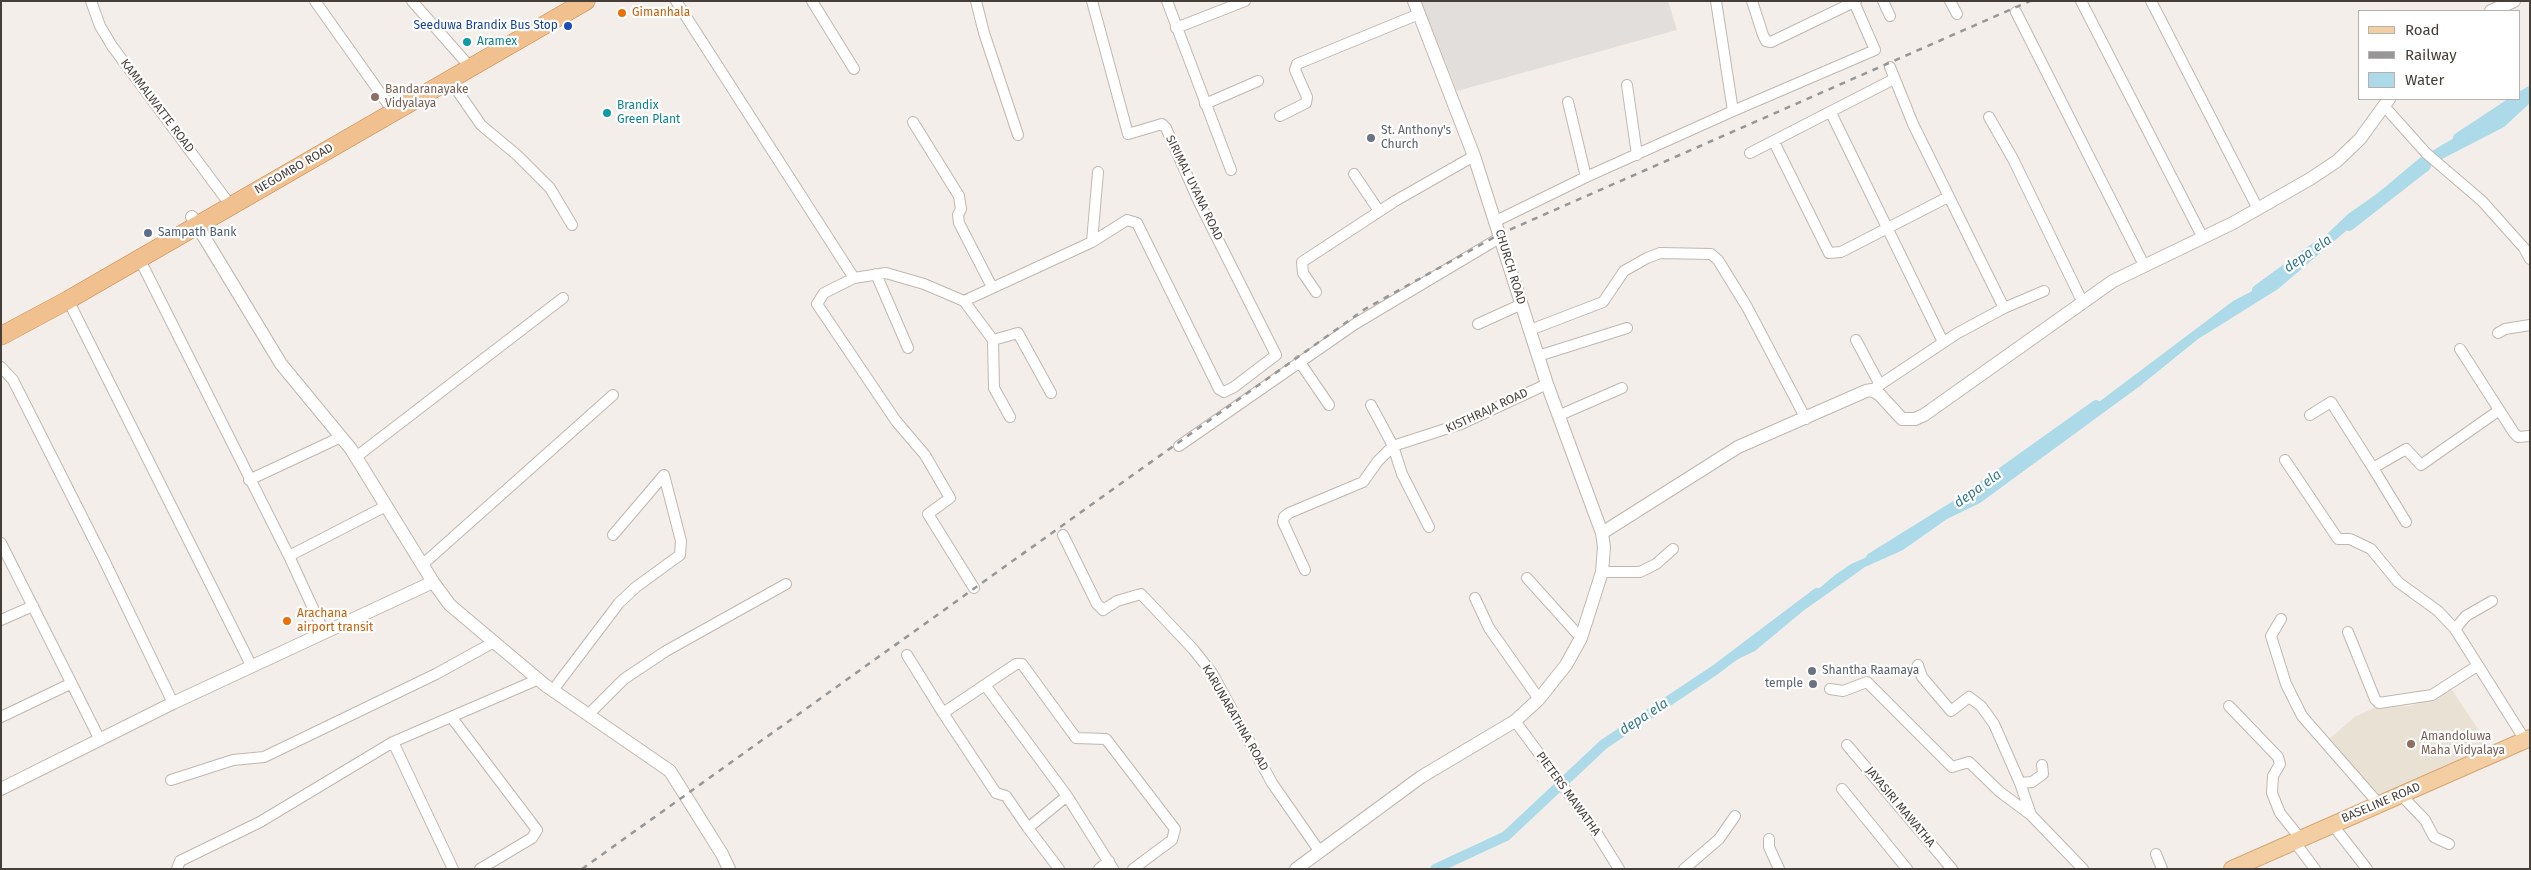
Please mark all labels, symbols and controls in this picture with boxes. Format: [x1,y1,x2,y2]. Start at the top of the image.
place label: Gimanhala [632,6,690,20]
marker: Gimanhala [616,7,628,19]
legend [2358,10,2521,100]
place label: Seeduwa Brandix Bus Stop [414,19,558,33]
marker: Seeduwa Brandix Bus Stop [562,20,574,32]
text: Road [2405,21,2440,39]
place label: Aramex [477,35,517,49]
marker: Aramex [461,36,473,48]
text: Railway [2405,46,2457,64]
street label: KAMMALWATTE ROAD [117,56,197,156]
text: Water [2405,71,2444,89]
place label: Bandaranayake Vidyalaya [385,83,468,111]
marker: Bandaranayake Vidyalaya [369,91,381,103]
place label: Brandix Green Plant [617,99,680,127]
marker: Brandix Green Plant [601,107,613,119]
place label: St. Anthony's Church [1381,124,1451,152]
marker: St. Anthony's Church [1365,132,1377,144]
street label: SIRIMAL UYANA ROAD [1162,133,1226,243]
street label: NEGOMBO ROAD [252,141,336,197]
place label: Sampath Bank [158,226,236,240]
marker: Sampath Bank [142,227,154,239]
street label: CHURCH ROAD [1492,228,1528,306]
water label: depa ela [2281,232,2335,276]
street label: KISTHRAJA ROAD [1444,386,1530,436]
water label: depa ela [1951,466,2005,512]
place label: Arachana airport transit [297,607,373,635]
marker: Arachana airport transit [281,615,293,627]
street label: KARUNARATHNA ROAD [1199,662,1271,774]
place label: Shantha Raamaya [1822,664,1919,678]
marker: Shantha Raamaya [1806,665,1818,677]
place label: temple [1765,677,1803,691]
marker: temple [1807,678,1819,690]
water label: depa ela [1617,695,1671,739]
place label: Amandoluwa Maha Vidyalaya [2421,730,2505,758]
marker: Amandoluwa Maha Vidyalaya [2405,738,2417,750]
street label: PIETERS MAWATHA [1533,749,1603,839]
street label: JAYASIRI MAWATHA [1862,764,1938,850]
street label: BASELINE ROAD [2339,780,2423,826]

